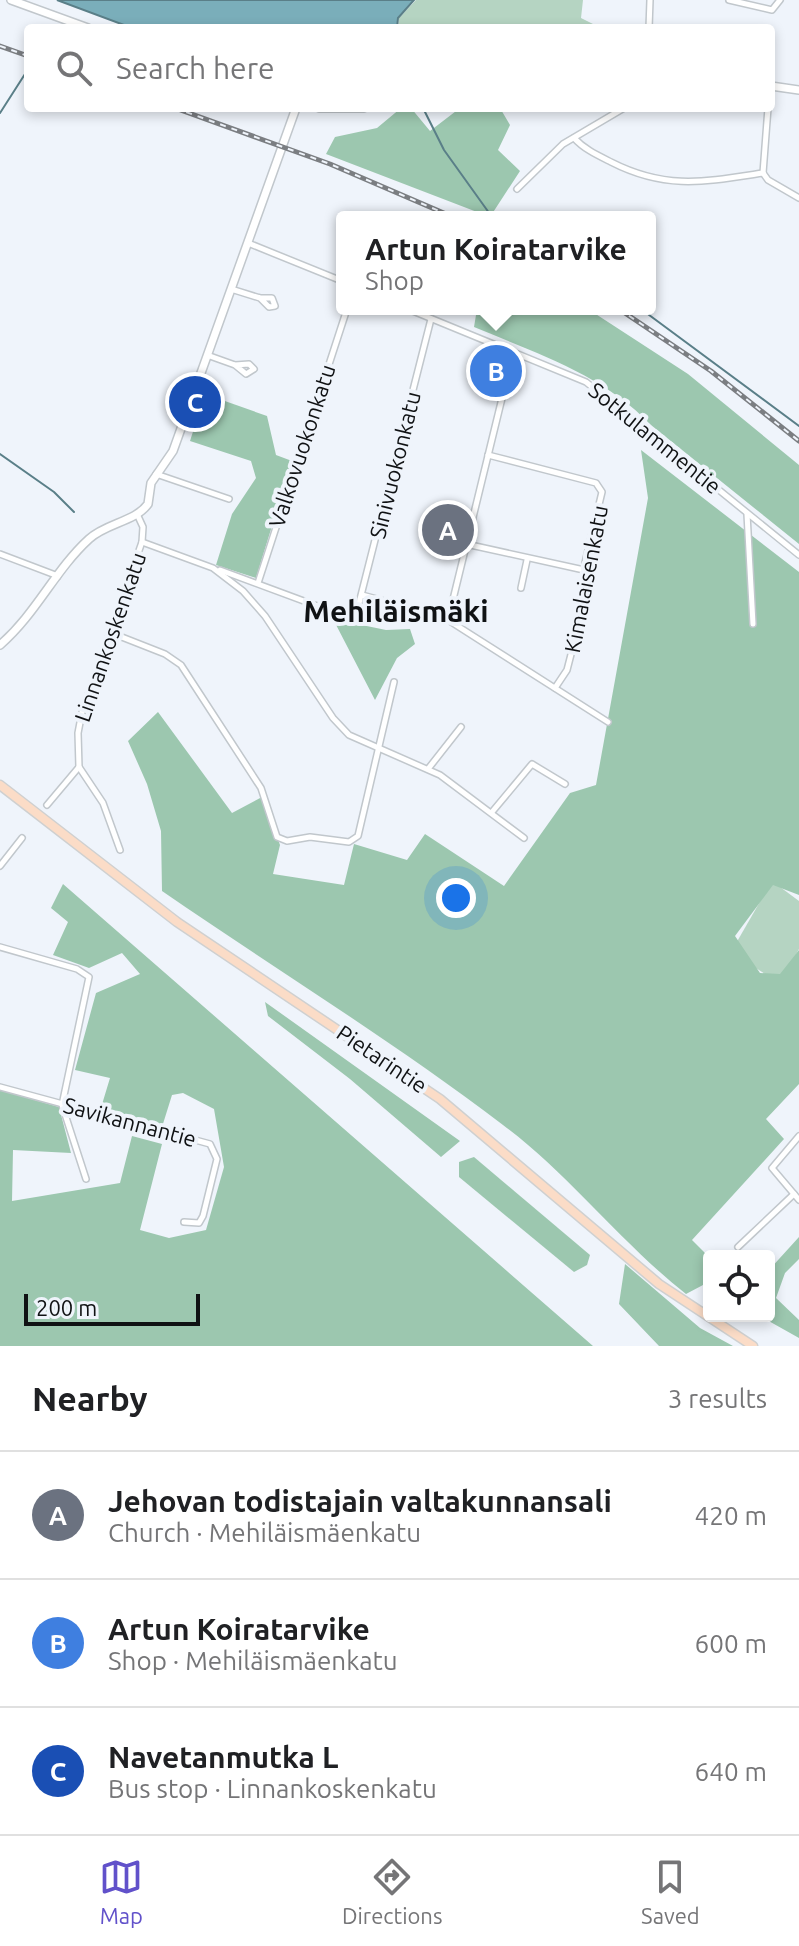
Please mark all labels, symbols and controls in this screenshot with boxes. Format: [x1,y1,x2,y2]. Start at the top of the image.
search box [24,24,775,112]
icon: search [52,46,96,90]
text: Search here [116,51,275,85]
popup [336,211,656,315]
text: Artun Koiratarvike [365,232,627,266]
text: Shop [365,266,424,295]
pin: B [470,341,522,401]
street label: Valkovuokonkatu [263,361,340,531]
pin: C [169,372,221,432]
street label: Sotkulammentie [584,377,726,498]
street label: Sinivuokonkatu [364,389,425,541]
pin: A [422,500,474,560]
street label: Kimalaisenkatu [559,503,612,655]
street label: Linnankoskenkatu [69,549,150,725]
district label: Mehiläismäki [303,594,489,628]
your location [436,878,476,918]
street label: Pietarintie [333,1019,432,1098]
street label: Savikannantie [61,1092,199,1151]
map controls [703,1250,775,1322]
button: locate [703,1250,775,1322]
scale bar [24,1290,200,1326]
text: 200 m [36,1295,97,1320]
text: Nearby [32,1379,147,1417]
text: 3 results [668,1384,767,1413]
text: Jehovan todistajain valtakunnansali [108,1484,612,1518]
text: A [49,1501,67,1530]
text: 420 m [695,1501,767,1530]
text: Church · Mehiläismäenkatu [108,1518,421,1547]
text: Artun Koiratarvike [108,1612,370,1646]
text: B [49,1629,67,1658]
text: 600 m [695,1629,767,1658]
text: Shop · Mehiläismäenkatu [108,1646,398,1675]
text: Navetanmutka L [108,1740,339,1774]
text: C [50,1757,66,1786]
text: 640 m [695,1757,767,1786]
text: Bus stop · Linnankoskenkatu [108,1774,437,1803]
tab: Map [99,1855,143,1928]
tab: Directions [342,1855,442,1928]
tab: Saved [641,1855,700,1928]

